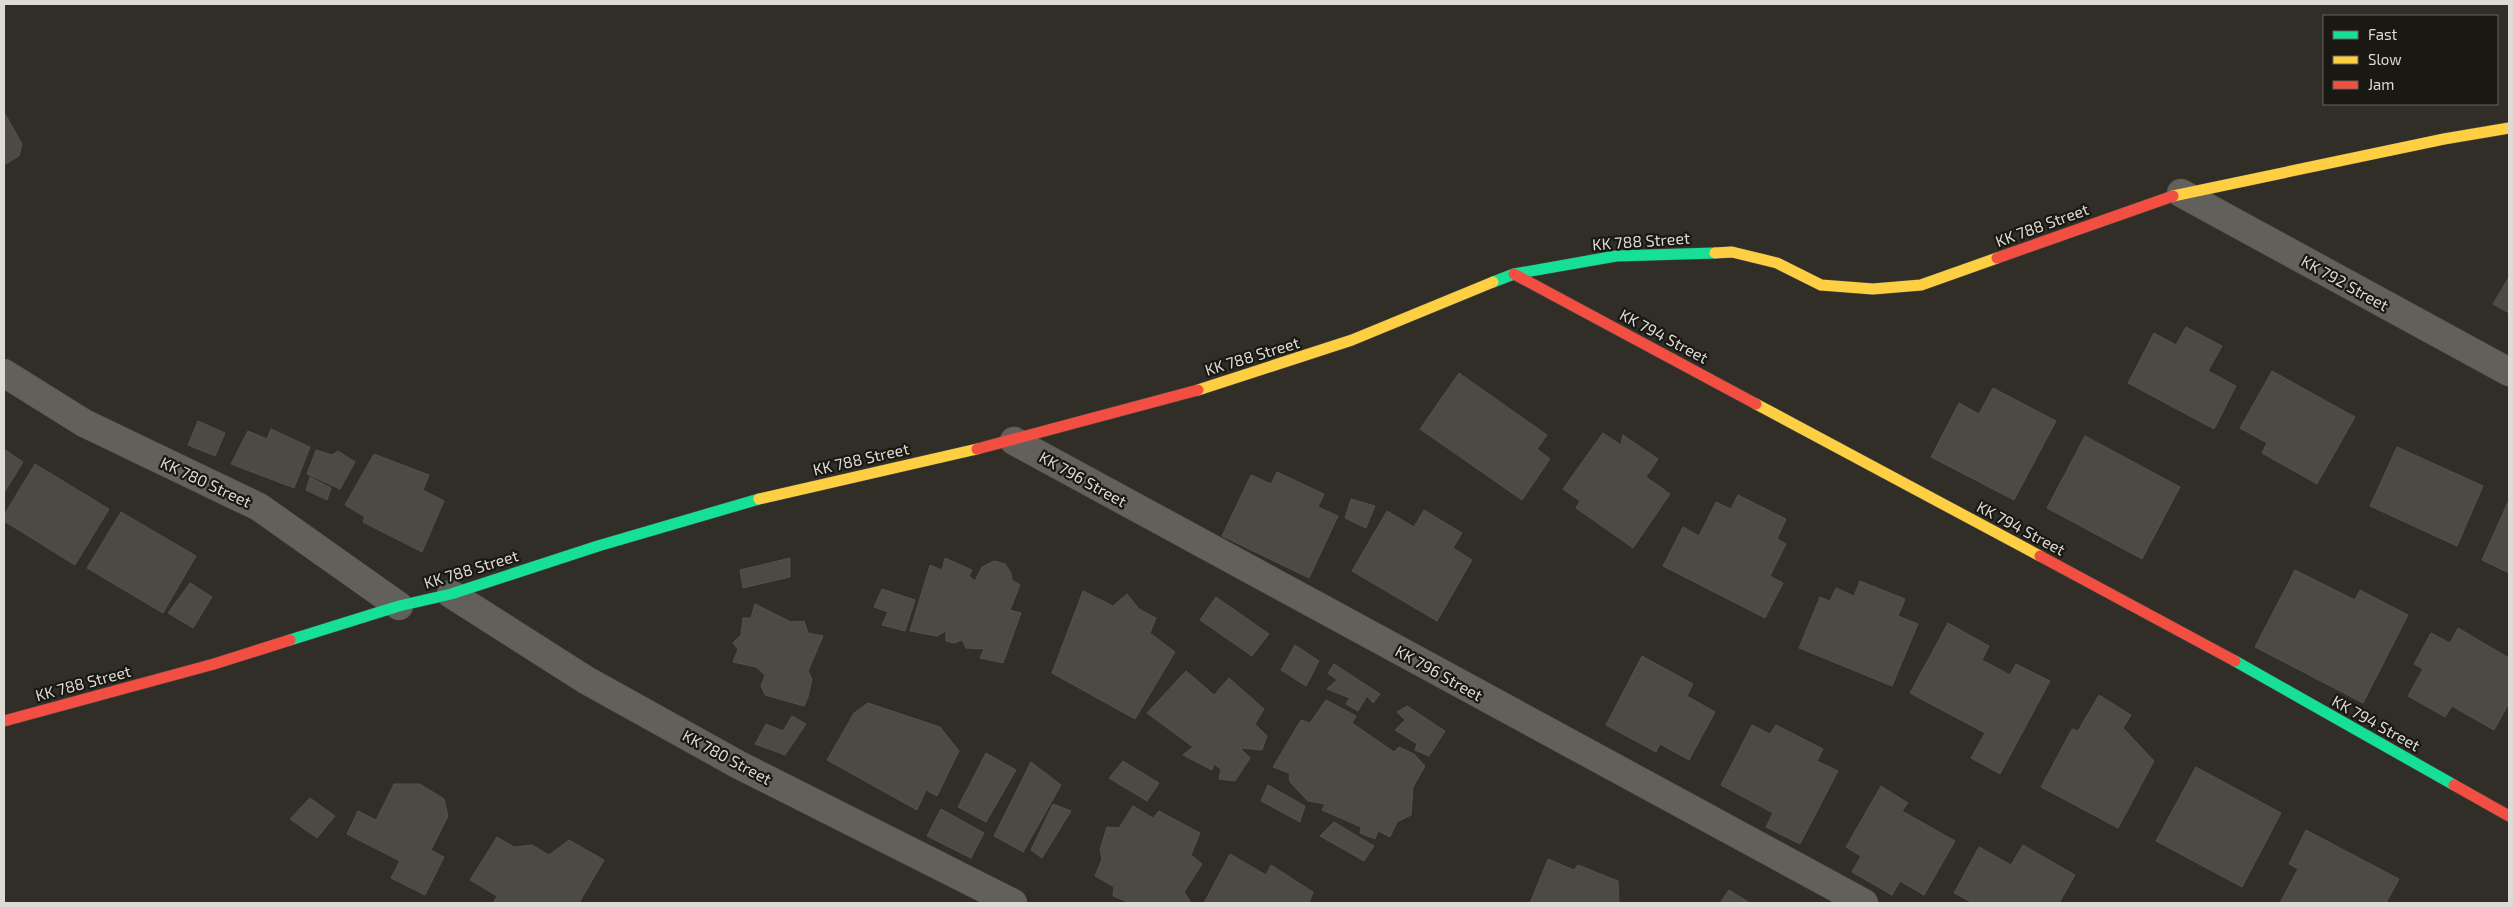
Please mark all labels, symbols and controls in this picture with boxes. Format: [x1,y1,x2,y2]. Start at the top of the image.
legend [2323,15,2498,105]
text: Fast [2368,25,2398,43]
text: Slow [2368,50,2402,68]
text: Jam [2368,75,2394,93]
street label: KK 788 Street [1993,199,2091,250]
street label: KK 788 Street [1591,228,1690,253]
street label: KK 792 Street [2298,251,2392,314]
street label: KK 794 Street [1617,304,1712,367]
street label: KK 788 Street [1202,332,1301,379]
street label: KK 788 Street [811,438,911,479]
street label: KK 796 Street [1036,447,1130,510]
street label: KK 780 Street [158,452,255,511]
street label: KK 794 Street [1974,496,2069,559]
street label: KK 788 Street [421,545,520,592]
street label: KK 796 Street [1392,641,1486,704]
street label: KK 788 Street [33,661,133,704]
street label: KK 794 Street [2329,691,2424,755]
street label: KK 780 Street [680,725,775,788]

